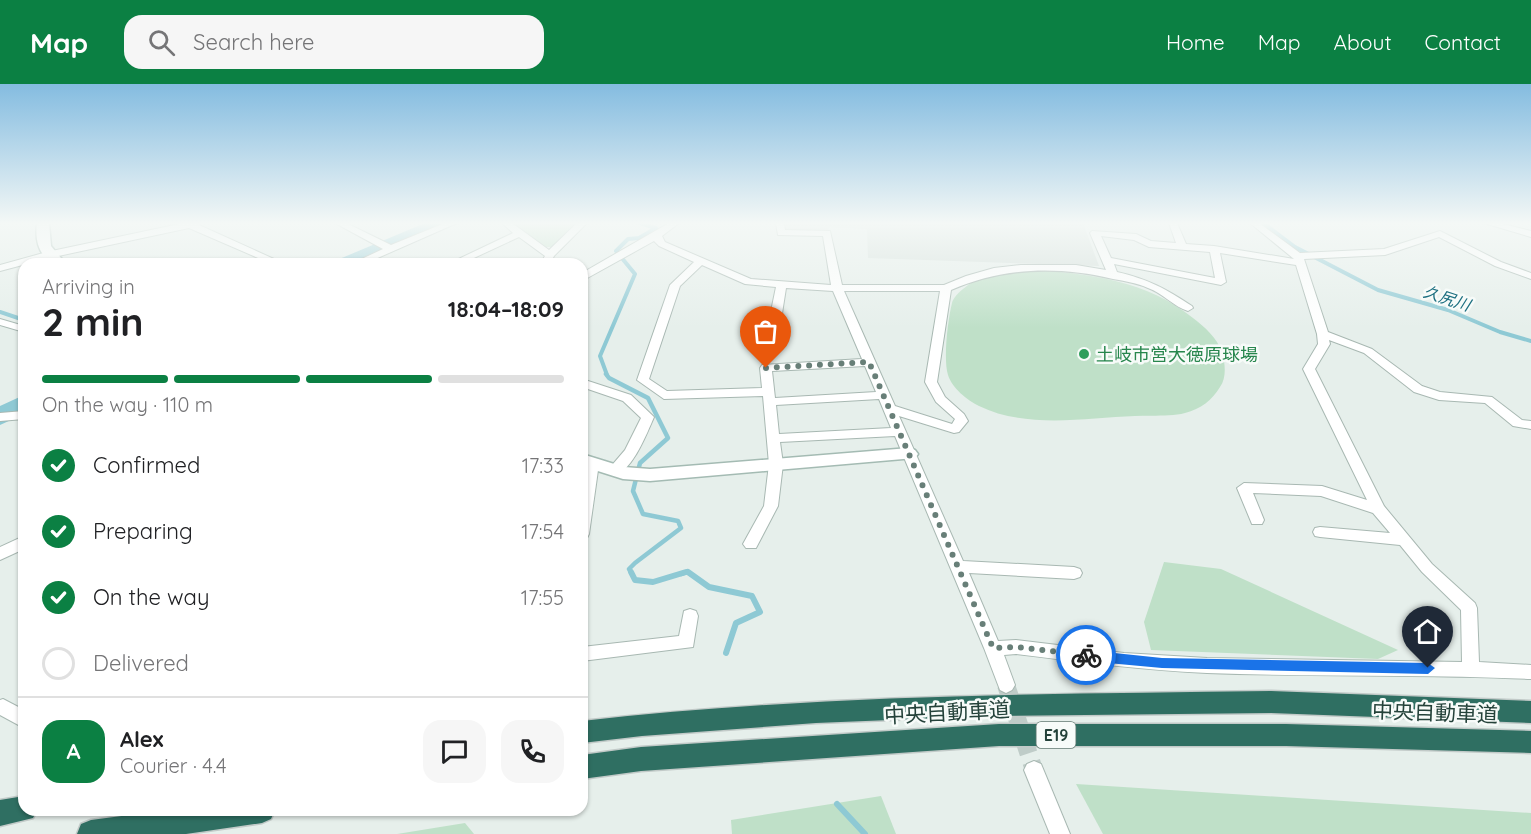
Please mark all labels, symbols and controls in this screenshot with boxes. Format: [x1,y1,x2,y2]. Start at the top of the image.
search box [124,15,544,69]
text: Map [30,25,88,60]
icon: search [145,26,178,59]
text: Search here [193,28,315,56]
text: Home [1166,29,1225,55]
text: Map [1258,29,1301,55]
text: About [1334,29,1392,55]
text: Contact [1425,29,1501,55]
text: Arriving in [42,274,135,299]
water label: 久尻川 [1421,281,1475,316]
text: 18:04–18:09 [448,295,564,323]
text: 2 min [42,297,144,346]
pin [740,306,791,368]
icon: bag [749,315,782,348]
place label: 土岐市営大徳原球場 [1096,343,1258,366]
marker: 土岐市営大徳原球場 [1077,347,1091,361]
text: On the way · 110 m [42,392,213,417]
icon: check [42,449,75,482]
text: Confirmed [93,451,200,479]
text: 17:33 [522,453,564,478]
icon: check [42,515,75,548]
text: Preparing [93,517,193,545]
text: 17:54 [521,519,564,544]
icon: check [42,581,75,614]
text: On the way [93,583,209,611]
text: 17:55 [521,585,564,610]
pin [1402,606,1453,668]
icon: home [1411,615,1444,648]
courier [1056,625,1116,685]
icon: bike [1070,639,1103,672]
text: Delivered [93,649,189,677]
street label: 中央自動車道 [883,696,1011,728]
street label: 中央自動車道 [1372,697,1498,727]
button: chat [423,720,486,783]
button: phone [501,720,564,783]
road number: E19 [1036,722,1076,748]
text: Alex [120,725,163,753]
text: A [66,737,81,765]
text: Courier · 4.4 [120,753,226,778]

